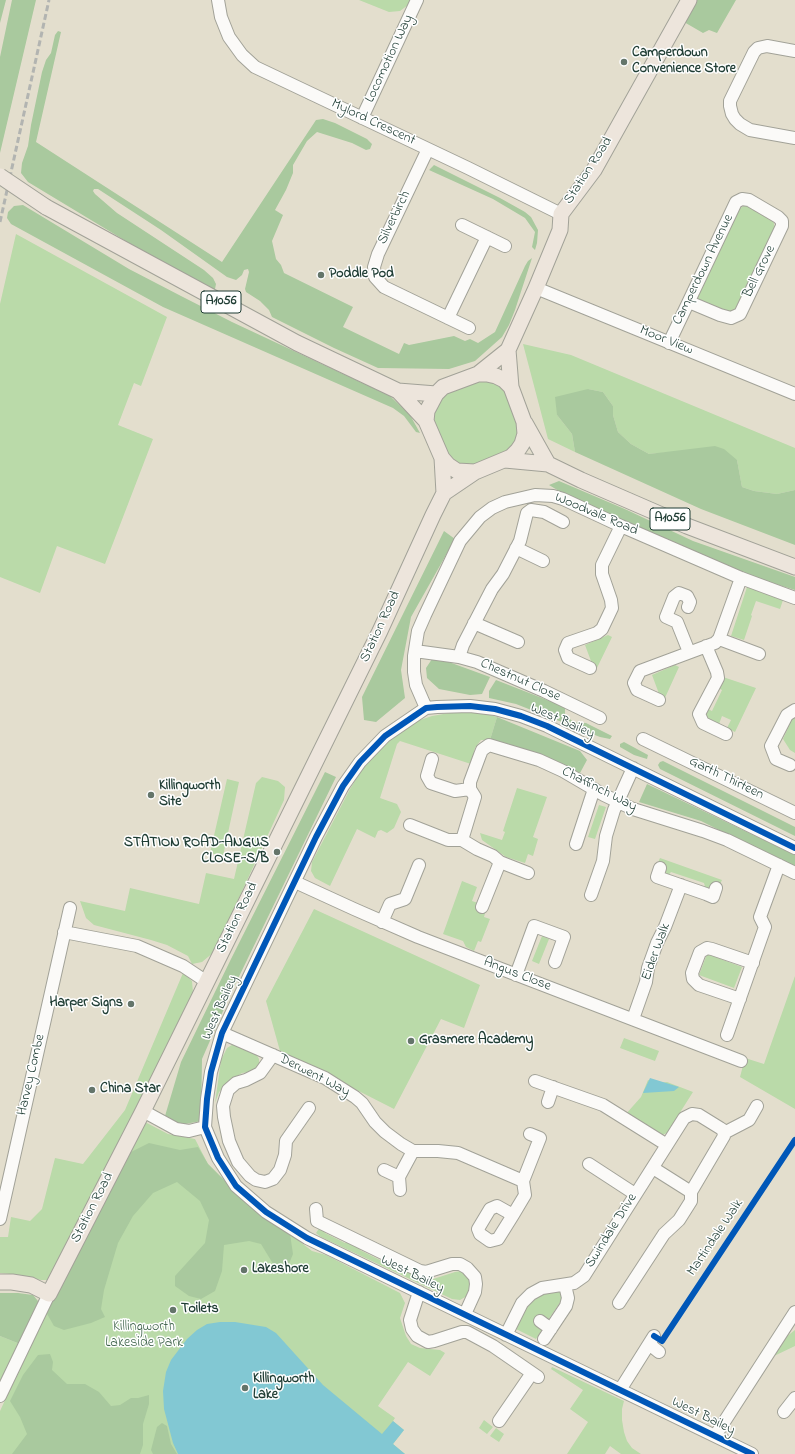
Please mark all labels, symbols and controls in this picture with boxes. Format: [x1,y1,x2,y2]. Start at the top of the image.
street label: Locomotion Way [362,12,418,106]
place label: Camperdown Convenience Store [632,46,736,78]
marker: Camperdown Convenience Store [619,57,629,67]
street label: Mylord Crescent [328,96,418,150]
street label: Station Road [561,134,617,208]
street label: Silverbirch [375,189,415,247]
street label: Camperdown Avenue [670,212,738,328]
street label: Bell Grove [740,243,780,301]
place label: Poddle Pod [329,267,394,283]
marker: Poddle Pod [316,270,326,280]
road number: A1056 [201,291,241,313]
street label: Moor View [637,323,695,359]
street label: Woodvale Road [552,490,640,540]
road number: A1056 [650,508,690,530]
street label: Station Road [357,589,405,665]
street label: Chestnut Close [477,656,563,706]
street label: West Bailey [527,700,597,744]
street label: Garth Thirteen [686,754,766,804]
street label: Chaffinch Way [559,764,639,816]
place label: Killingworth Site [159,779,221,812]
marker: Killingworth Site [146,790,156,800]
place label: STATION ROAD-ANGUS CLOSE-S/B [124,836,269,868]
marker: STATION ROAD-ANGUS CLOSE-S/B [272,847,282,857]
street label: Station Road [214,880,262,956]
street label: Eider Walk [639,921,675,983]
street label: Angus Close [481,954,553,996]
street label: West Bailey [199,973,243,1043]
place label: Harper Signs [49,996,123,1012]
marker: Harper Signs [126,999,136,1009]
street label: Harvey Combe [14,1033,50,1117]
place label: Grasmere Academy [419,1033,533,1049]
marker: Grasmere Academy [406,1036,416,1046]
street label: Derwent Way [276,1051,352,1101]
place label: China Star [100,1082,160,1098]
marker: China Star [87,1085,97,1095]
street label: Station Road [68,1170,118,1246]
street label: Swindale Drive [583,1191,641,1271]
street label: Martindale Walk [684,1196,748,1280]
street label: West Bailey [378,1252,446,1298]
place label: Lakeshore [252,1262,309,1278]
marker: Lakeshore [239,1265,249,1275]
place label: Toilets [181,1302,219,1318]
marker: Toilets [168,1305,178,1315]
park label: Killingworth Lakeside Park [105,1320,183,1352]
place label: Killingworth Lake [253,1372,315,1404]
marker: Killingworth Lake [240,1383,250,1393]
street label: West Bailey [669,1394,737,1440]

